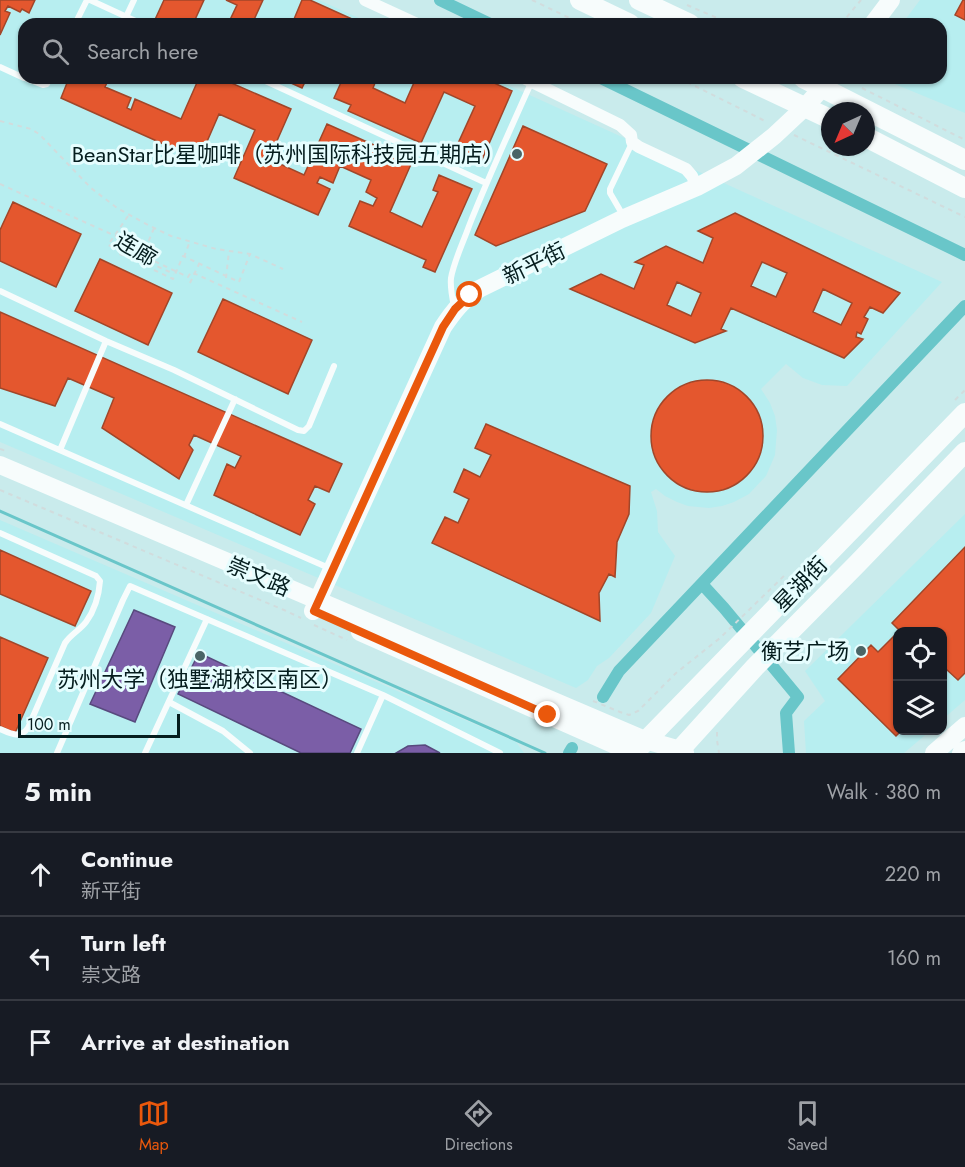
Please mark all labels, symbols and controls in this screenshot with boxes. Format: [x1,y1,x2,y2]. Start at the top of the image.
search box [18,18,947,84]
icon: search [39,35,72,68]
text: Search here [87,35,198,67]
north arrow [821,102,875,156]
place label: BeanStar比星咖啡（苏州国际科技园五期店） [72,138,505,170]
marker: BeanStar比星咖啡（苏州国际科技园五期店） [510,147,524,161]
street label: 连廊 [109,224,163,274]
street label: 新平街 [497,234,571,292]
route start [456,281,482,307]
street label: 崇文路 [222,548,296,604]
street label: 星湖街 [766,549,834,619]
map controls [893,627,947,735]
button: locate [893,627,947,681]
place label: 衡艺广场 [761,635,849,667]
marker: 衡艺广场 [854,644,868,658]
marker: 苏州大学（独墅湖校区南区） [193,649,207,663]
place label: 苏州大学（独墅湖校区南区） [57,663,343,695]
button: layers [893,681,947,735]
route end [534,701,560,727]
scale bar [18,711,180,738]
text: 100 m [27,713,71,736]
text: 5 min [24,773,92,811]
text: Walk · 380 m [827,778,941,807]
text: Continue [81,843,173,875]
icon: ahead [24,858,57,891]
text: 220 m [885,860,941,889]
text: 新平街 [81,877,141,906]
text: Turn left [81,927,166,959]
icon: left [24,942,57,975]
text: 160 m [887,944,941,973]
text: 崇文路 [81,961,141,990]
icon: arrive [24,1026,57,1059]
text: Arrive at destination [81,1026,290,1058]
tab: Map [137,1097,170,1156]
tab: Directions [445,1097,513,1156]
tab: Saved [787,1097,828,1156]

